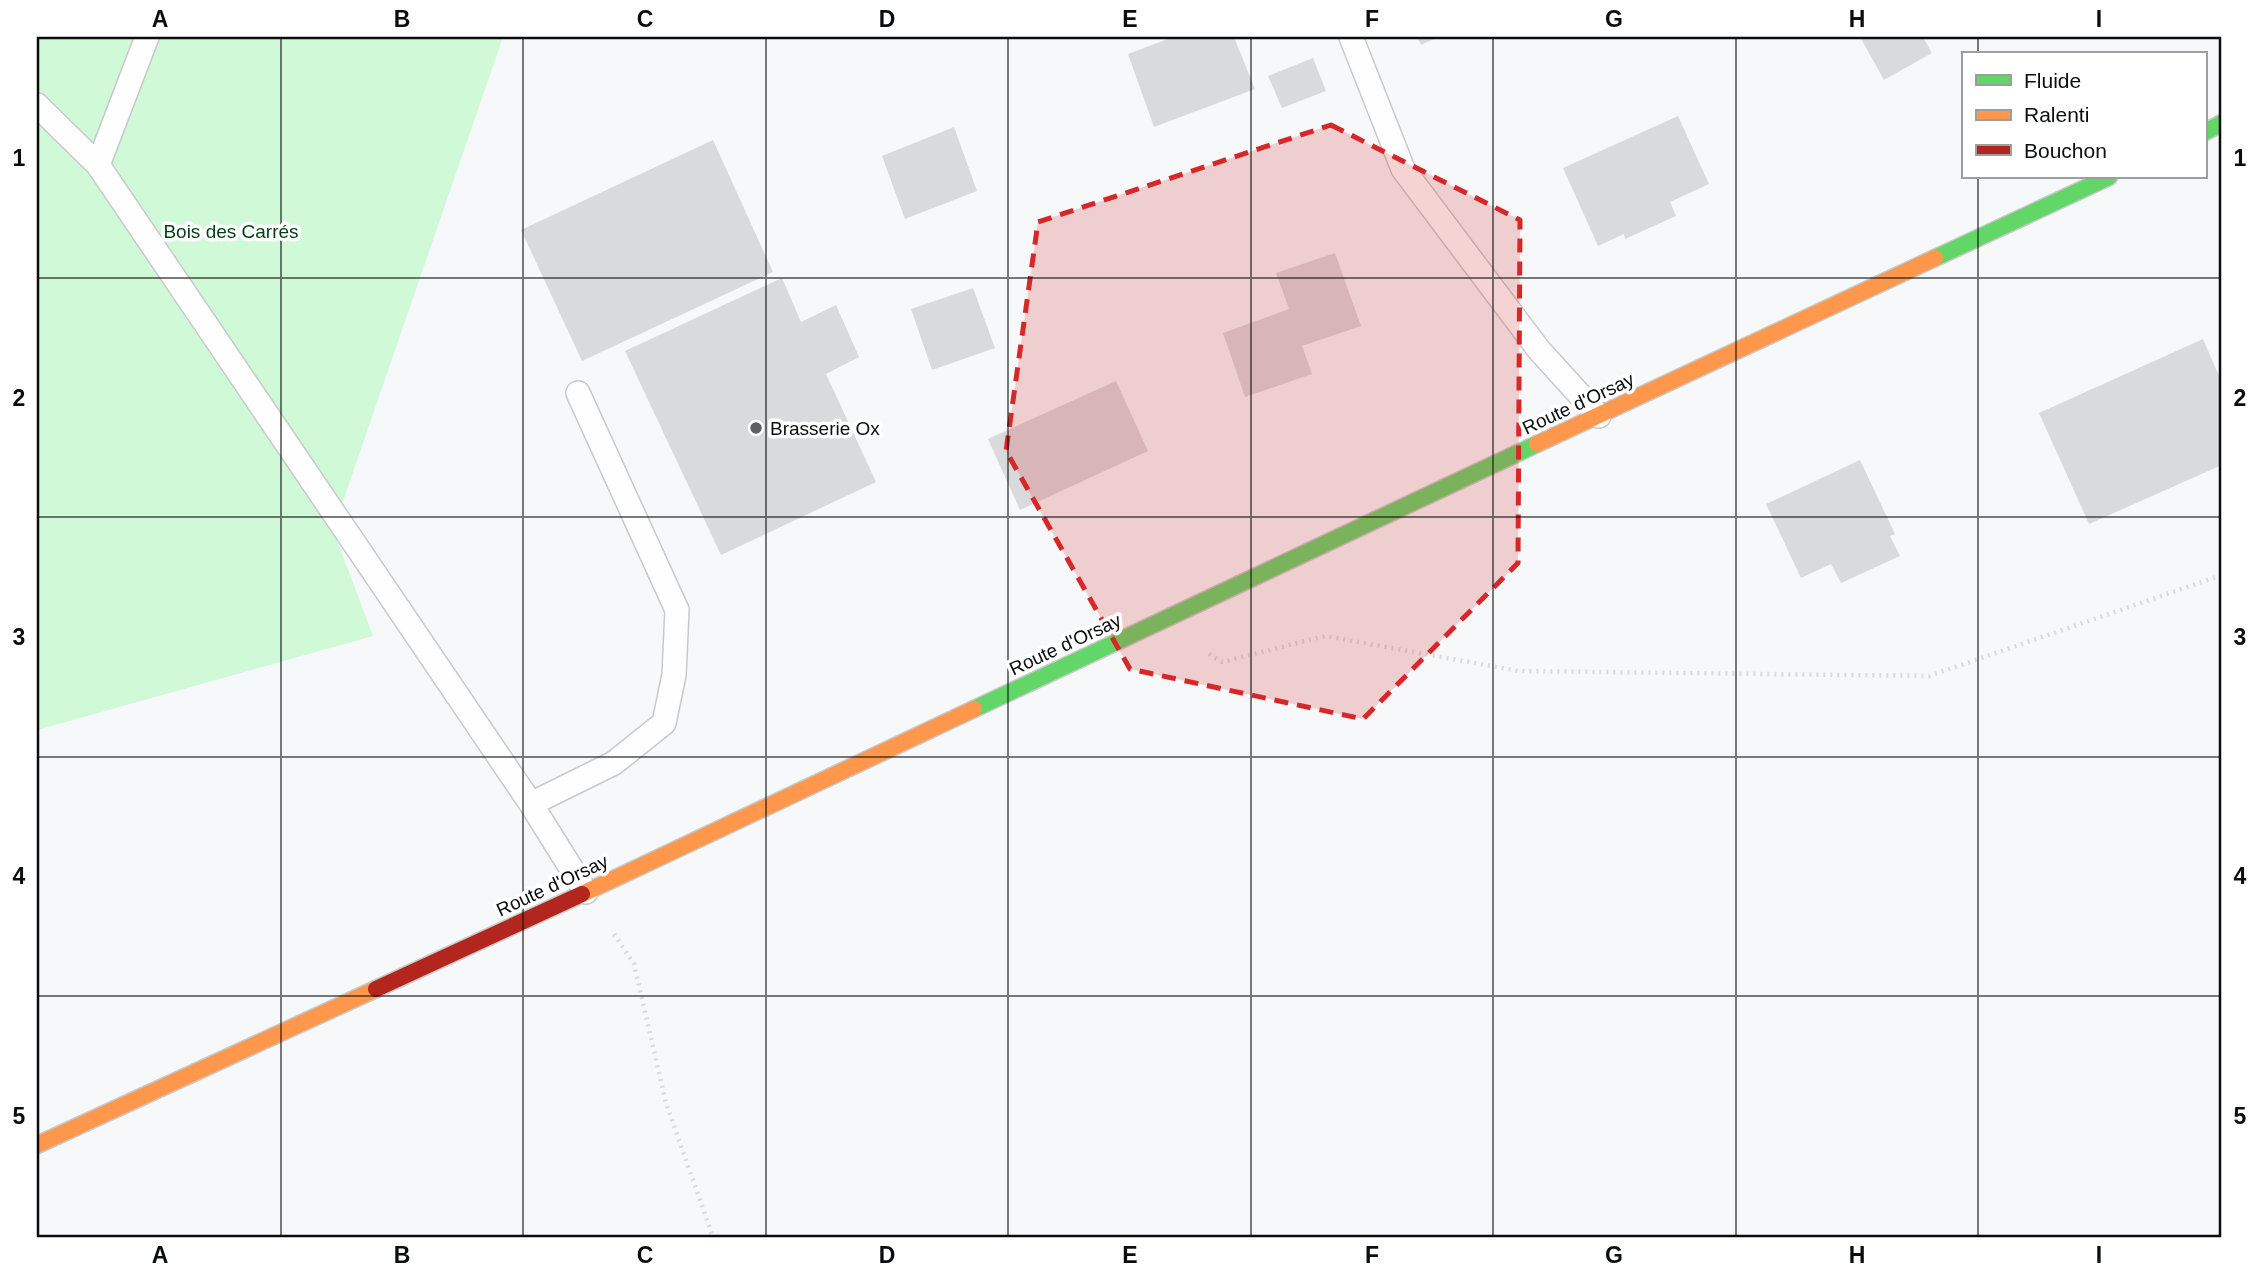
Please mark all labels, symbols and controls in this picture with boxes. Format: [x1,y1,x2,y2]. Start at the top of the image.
text: A [152,6,168,32]
text: B [394,6,410,32]
text: C [637,6,653,32]
text: D [879,6,895,32]
text: E [1122,6,1138,32]
text: F [1365,6,1379,32]
text: G [1605,6,1623,32]
text: H [1849,6,1865,32]
text: I [2096,6,2102,32]
legend [1962,52,2206,178]
text: Fluide [2024,69,2081,92]
text: Ralenti [2024,103,2089,126]
text: Bouchon [2024,139,2107,162]
text: 1 [13,145,26,171]
text: 1 [2234,145,2247,171]
park label: Bois des Carrés [163,221,299,242]
street label: Route d'Orsay [1519,368,1638,439]
text: 2 [13,385,25,411]
text: 2 [2234,385,2246,411]
place label: Brasserie Ox [770,418,880,439]
marker: Brasserie Ox [748,420,764,436]
street label: Route d'Orsay [1006,609,1125,680]
text: 3 [13,624,25,650]
text: 3 [2234,624,2246,650]
street label: Route d'Orsay [493,850,612,921]
text: 4 [13,863,26,889]
text: 4 [2234,863,2247,889]
text: 5 [13,1103,26,1129]
text: 5 [2234,1103,2247,1129]
text: A [152,1242,168,1268]
text: B [394,1242,410,1268]
text: C [637,1242,653,1268]
text: D [879,1242,895,1268]
text: E [1122,1242,1138,1268]
text: F [1365,1242,1379,1268]
text: G [1605,1242,1623,1268]
text: H [1849,1242,1865,1268]
text: I [2096,1242,2102,1268]

